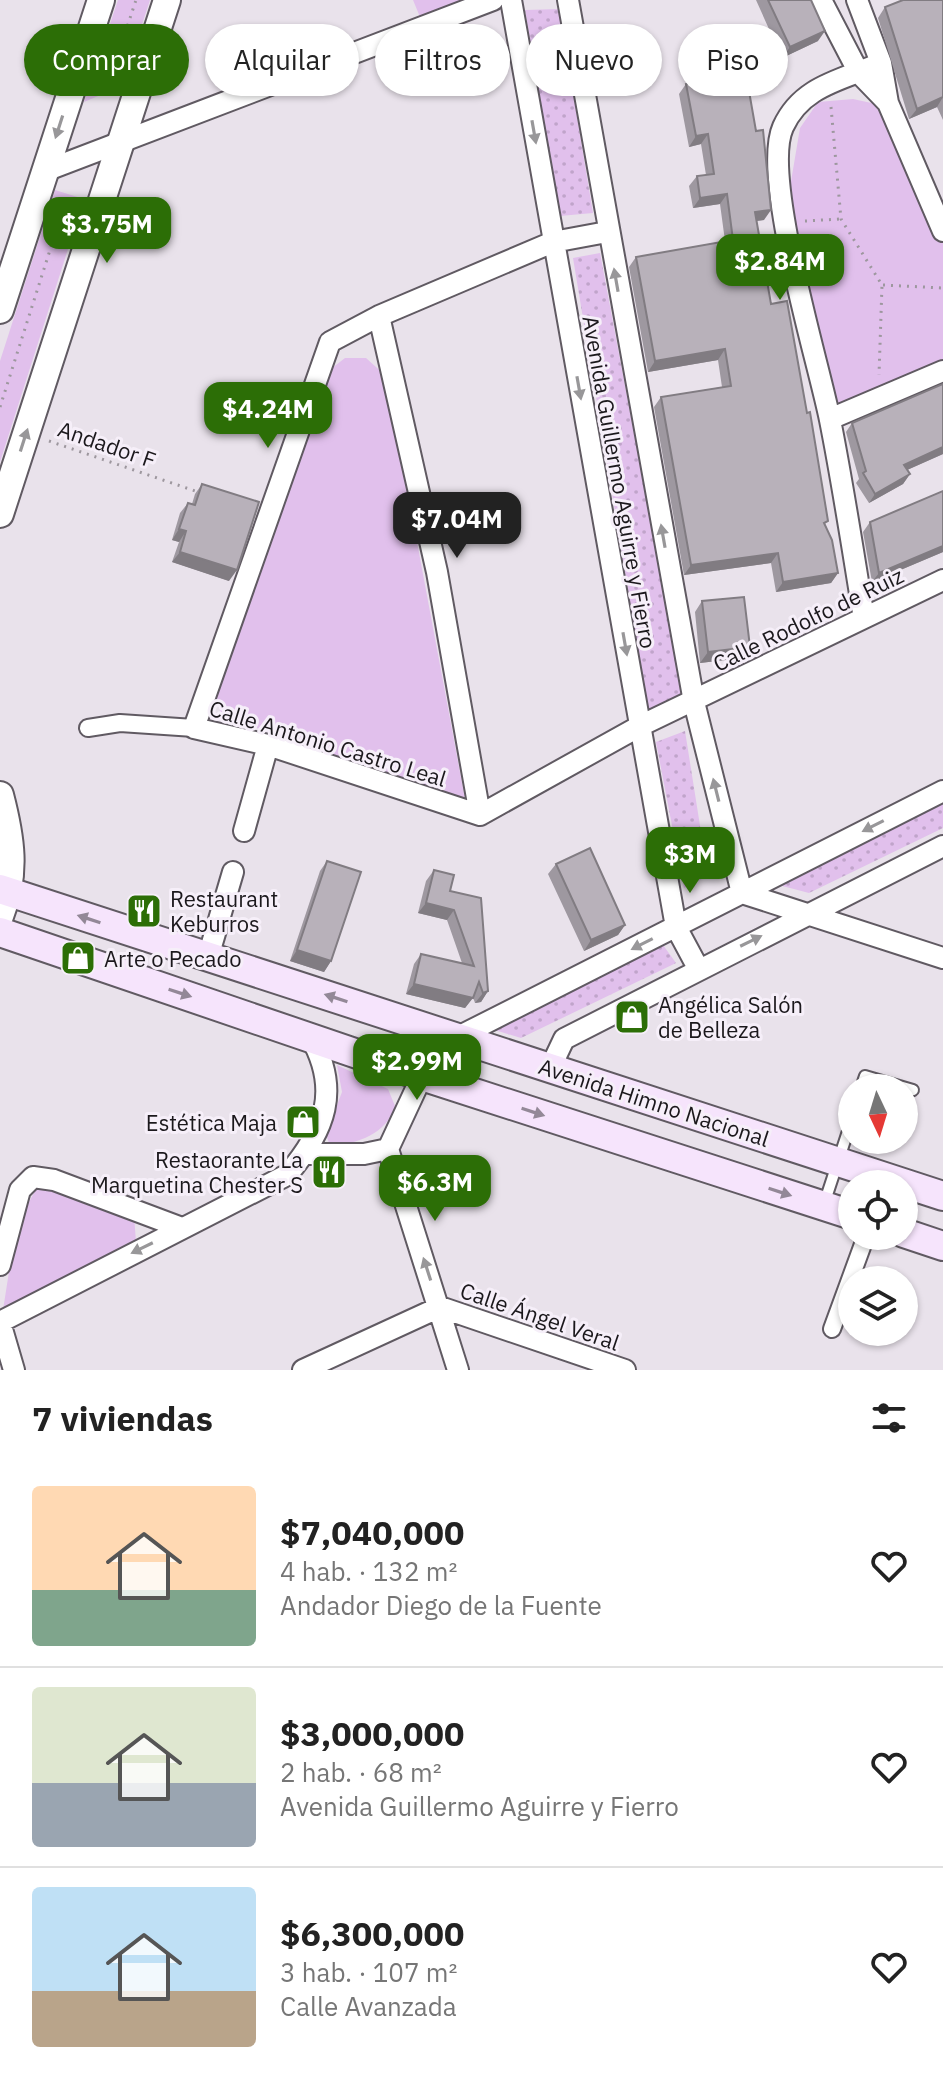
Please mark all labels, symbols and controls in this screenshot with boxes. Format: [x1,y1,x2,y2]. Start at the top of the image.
chip: Comprar [24,24,189,96]
chip: Alquilar [205,24,359,96]
chip: Filtros [375,24,510,96]
chip: Nuevo [526,24,662,96]
chip: Piso [678,24,788,96]
one-way arrow [52,116,65,140]
one-way arrow [528,120,540,145]
pin: $3.75M [42,197,172,265]
text: $3.75M [61,206,153,240]
pin: $2.84M [715,234,845,302]
text: $2.84M [734,243,826,277]
one-way arrow [610,267,622,292]
street label: Avenida Guillermo Aguirre y Fierro [576,313,664,651]
one-way arrow [574,376,586,401]
pin: $4.24M [203,382,333,450]
text: $4.24M [222,391,314,425]
street label: Andador F [54,414,160,474]
one-way arrow [18,428,31,452]
pin: $7.04M [392,492,522,560]
text: $7.04M [411,501,503,535]
one-way arrow [657,523,669,548]
street label: Calle Rodolfo de Ruiz [708,560,908,678]
one-way arrow [620,632,632,657]
street label: Calle Antonio Castro Leal [206,693,450,793]
one-way arrow [709,778,722,803]
one-way arrow [862,820,885,833]
pin: $3M [651,827,729,895]
text: $3M [664,836,716,870]
place label: Restaurant Keburros [170,884,278,938]
restaurant icon: Restaurant Keburros [125,892,163,930]
one-way arrow [77,912,101,924]
one-way arrow [739,934,762,948]
one-way arrow [630,937,653,951]
shop icon: Arte o Pecado [59,939,97,977]
place label: Arte o Pecado [104,944,242,973]
one-way arrow [168,987,192,999]
place label: Angélica Salón de Belleza [658,990,803,1044]
one-way arrow [324,992,348,1004]
shop icon: Angélica Salón de Belleza [613,998,651,1036]
pin: $2.99M [352,1034,482,1102]
text: $2.99M [371,1043,463,1077]
street label: Avenida Himno Nacional [535,1051,773,1153]
north arrow [838,1074,918,1154]
map controls [838,1074,918,1346]
shop icon: Estética Maja [284,1103,322,1141]
one-way arrow [521,1106,545,1118]
place label: Estética Maja [146,1108,277,1137]
place label: Restaorante La Marquetina Chester S [91,1145,303,1199]
restaurant icon: Restaorante La Marquetina Chester S [310,1153,348,1191]
pin: $6.3M [379,1155,491,1223]
text: $6.3M [397,1164,473,1198]
button: locate [838,1170,918,1250]
one-way arrow [768,1186,792,1199]
one-way arrow [130,1241,153,1255]
one-way arrow [421,1256,433,1280]
button: layers [838,1266,918,1346]
street label: Calle Ángel Veral [457,1275,623,1357]
text: 7 viviendas [32,1396,213,1440]
icon: filters [867,1396,911,1440]
text: $7,040,000 [280,1510,464,1554]
icon: home [96,1518,192,1614]
icon: heart [867,1544,911,1588]
text: 4 hab. · 132 m² [280,1554,457,1588]
text: Andador Diego de la Fuente [280,1588,602,1622]
text: $3,000,000 [280,1711,464,1755]
icon: home [96,1719,192,1815]
icon: heart [867,1745,911,1789]
text: 2 hab. · 68 m² [280,1755,442,1789]
text: Avenida Guillermo Aguirre y Fierro [280,1789,679,1823]
text: $6,300,000 [280,1911,464,1955]
icon: home [96,1919,192,2015]
icon: heart [867,1945,911,1989]
text: 3 hab. · 107 m² [280,1955,457,1989]
text: Calle Avanzada [280,1989,457,2023]

